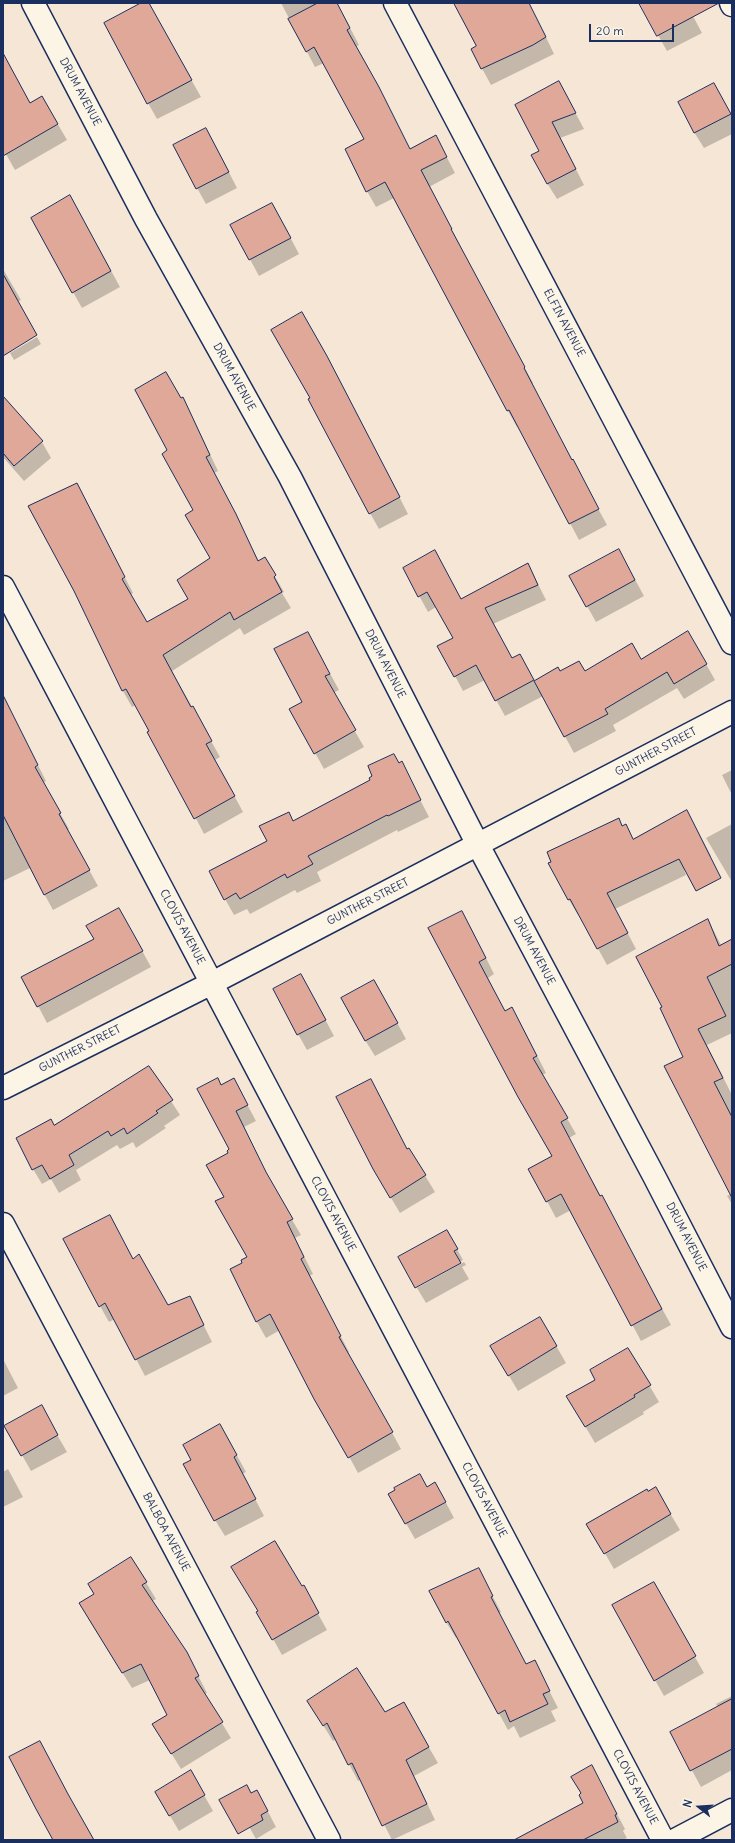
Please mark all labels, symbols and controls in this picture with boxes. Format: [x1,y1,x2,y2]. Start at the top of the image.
scale bar [591,16,676,42]
text: 20 m [596,23,624,38]
street label: DRUM AVENUE [56,56,104,128]
street label: ELFIN AVENUE [540,287,588,359]
street label: DRUM AVENUE [210,341,258,413]
street label: DRUM AVENUE [362,627,408,701]
street label: GUNTHER STREET [613,725,699,779]
street label: GUNTHER STREET [325,876,411,928]
street label: CLOVIS AVENUE [157,887,207,967]
street label: DRUM AVENUE [510,915,558,987]
street label: GUNTHER STREET [37,1023,123,1075]
street label: CLOVIS AVENUE [308,1174,358,1254]
street label: DRUM AVENUE [663,1200,709,1274]
street label: CLOVIS AVENUE [459,1460,509,1540]
street label: BALBOA AVENUE [140,1490,192,1574]
street label: CLOVIS AVENUE [610,1747,660,1827]
north arrow [679,1787,719,1827]
text: N [680,1798,695,1809]

